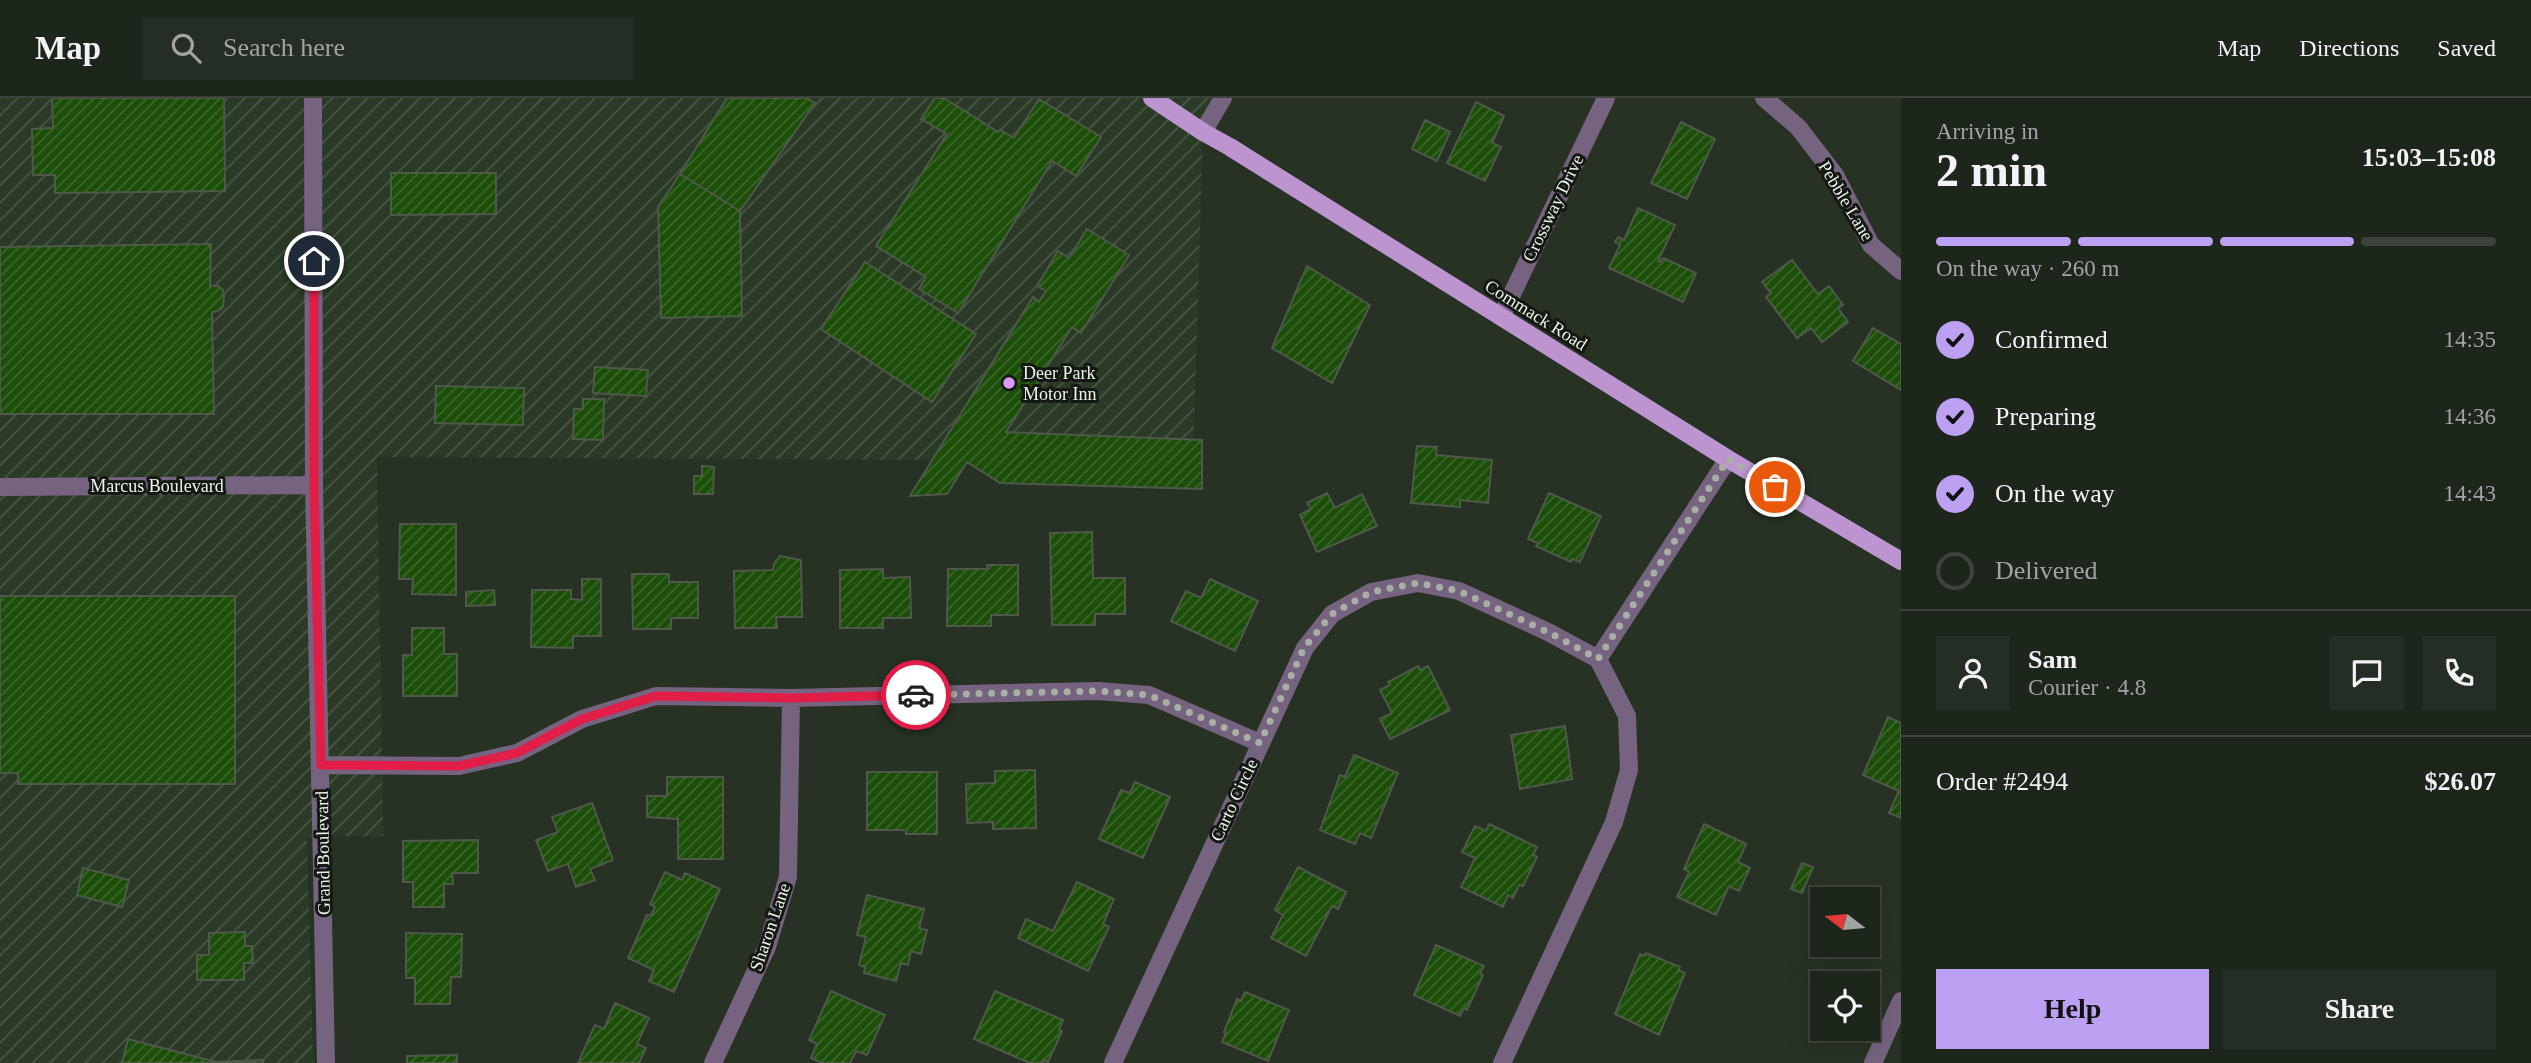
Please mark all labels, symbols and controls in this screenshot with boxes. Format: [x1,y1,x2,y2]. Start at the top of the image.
search box [143,17,633,80]
icon: search [167,29,205,67]
text: Map [35,30,101,66]
text: Search here [223,33,345,62]
text: Map [2217,35,2261,61]
text: Directions [2299,35,2399,61]
text: Saved [2437,35,2496,61]
text: Arriving in [1936,119,2039,144]
text: 15:03–15:08 [2362,143,2496,172]
text: 2 min [1936,145,2047,196]
street label: Crossway Drive [1518,151,1588,265]
street label: Pebble Lane [1814,158,1878,245]
pin [284,231,344,291]
icon: home [295,242,333,280]
text: On the way · 260 m [1936,256,2119,281]
street label: Commack Road [1481,276,1591,354]
icon: check [1936,321,1974,359]
text: Confirmed [1995,325,2108,354]
text: 14:35 [2444,327,2496,352]
place label: Deer Park Motor Inn [1023,363,1097,404]
marker: Deer Park Motor Inn [1001,375,1017,391]
icon: check [1936,398,1974,436]
text: Preparing [1995,402,2096,431]
text: 14:36 [2444,404,2496,429]
pin [1745,457,1805,517]
icon: bag [1756,468,1794,506]
icon: check [1936,475,1974,513]
street label: Marcus Boulevard [90,476,224,496]
text: On the way [1995,479,2115,508]
text: 14:43 [2444,481,2496,506]
text: Delivered [1995,556,2098,585]
button: person [1936,636,2010,710]
button: chat [2330,636,2404,710]
button: phone [2422,636,2496,710]
text: Sam [2028,645,2077,674]
courier [881,660,951,730]
text: Courier · 4.8 [2028,675,2146,700]
icon: car [897,676,935,714]
street label: Carto Circle [1206,756,1262,844]
text: Order #2494 [1936,767,2068,796]
text: $26.07 [2425,767,2496,796]
street label: Grand Boulevard [312,791,334,915]
street label: Sharon Lane [746,880,794,973]
north arrow [1810,887,1880,957]
map controls [1810,887,1880,1041]
button: Help [1936,969,2209,1049]
button: Share [2223,969,2496,1049]
button: locate [1810,971,1880,1041]

